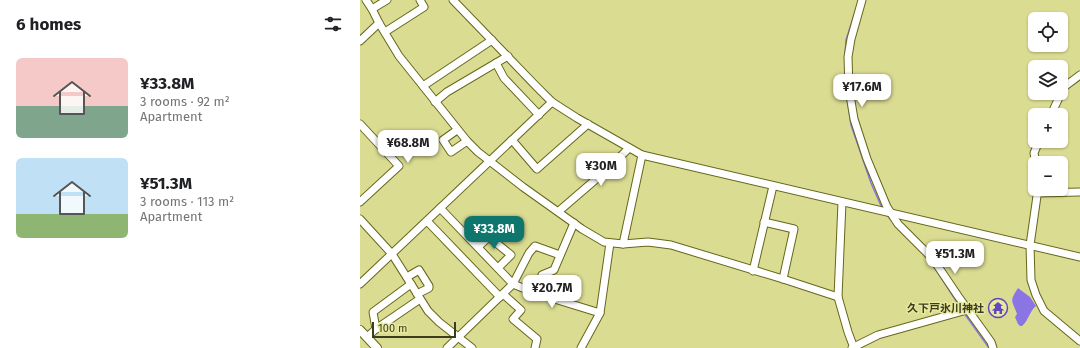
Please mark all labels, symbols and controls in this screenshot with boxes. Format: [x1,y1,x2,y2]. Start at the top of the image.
map controls [1028,12,1068,196]
button: locate [1028,12,1068,52]
icon: filters [322,13,344,35]
text: 6 homes [16,14,81,35]
button: layers [1028,60,1068,100]
text: ¥33.8M [140,73,194,94]
icon: home [48,74,96,122]
pin: ¥17.6M [829,74,895,108]
text: ¥17.6M [842,79,882,94]
text: 3 rooms · 92 m² [140,94,230,109]
button: + [1028,108,1068,148]
text: Apartment [140,109,202,124]
pin: ¥68.8M [375,130,441,164]
text: ¥68.8M [387,135,429,150]
pin: ¥30M [577,153,625,187]
button: − [1028,156,1068,196]
text: ¥30M [585,158,617,173]
text: ¥51.3M [140,173,192,194]
icon: home [48,174,96,222]
text: 3 rooms · 113 m² [140,194,234,209]
text: Apartment [140,209,202,224]
pin: ¥33.8M [461,216,527,250]
text: ¥33.8M [473,221,515,236]
pin: ¥51.3M [922,241,988,275]
text: ¥51.3M [935,246,975,261]
pin: ¥20.7M [519,275,585,309]
text: ¥20.7M [532,280,572,295]
temple icon: 久下戸氷川神社 [987,297,1009,319]
place label: 久下戸氷川神社 [907,302,984,315]
scale bar [372,320,456,339]
text: 100 m [378,322,407,335]

